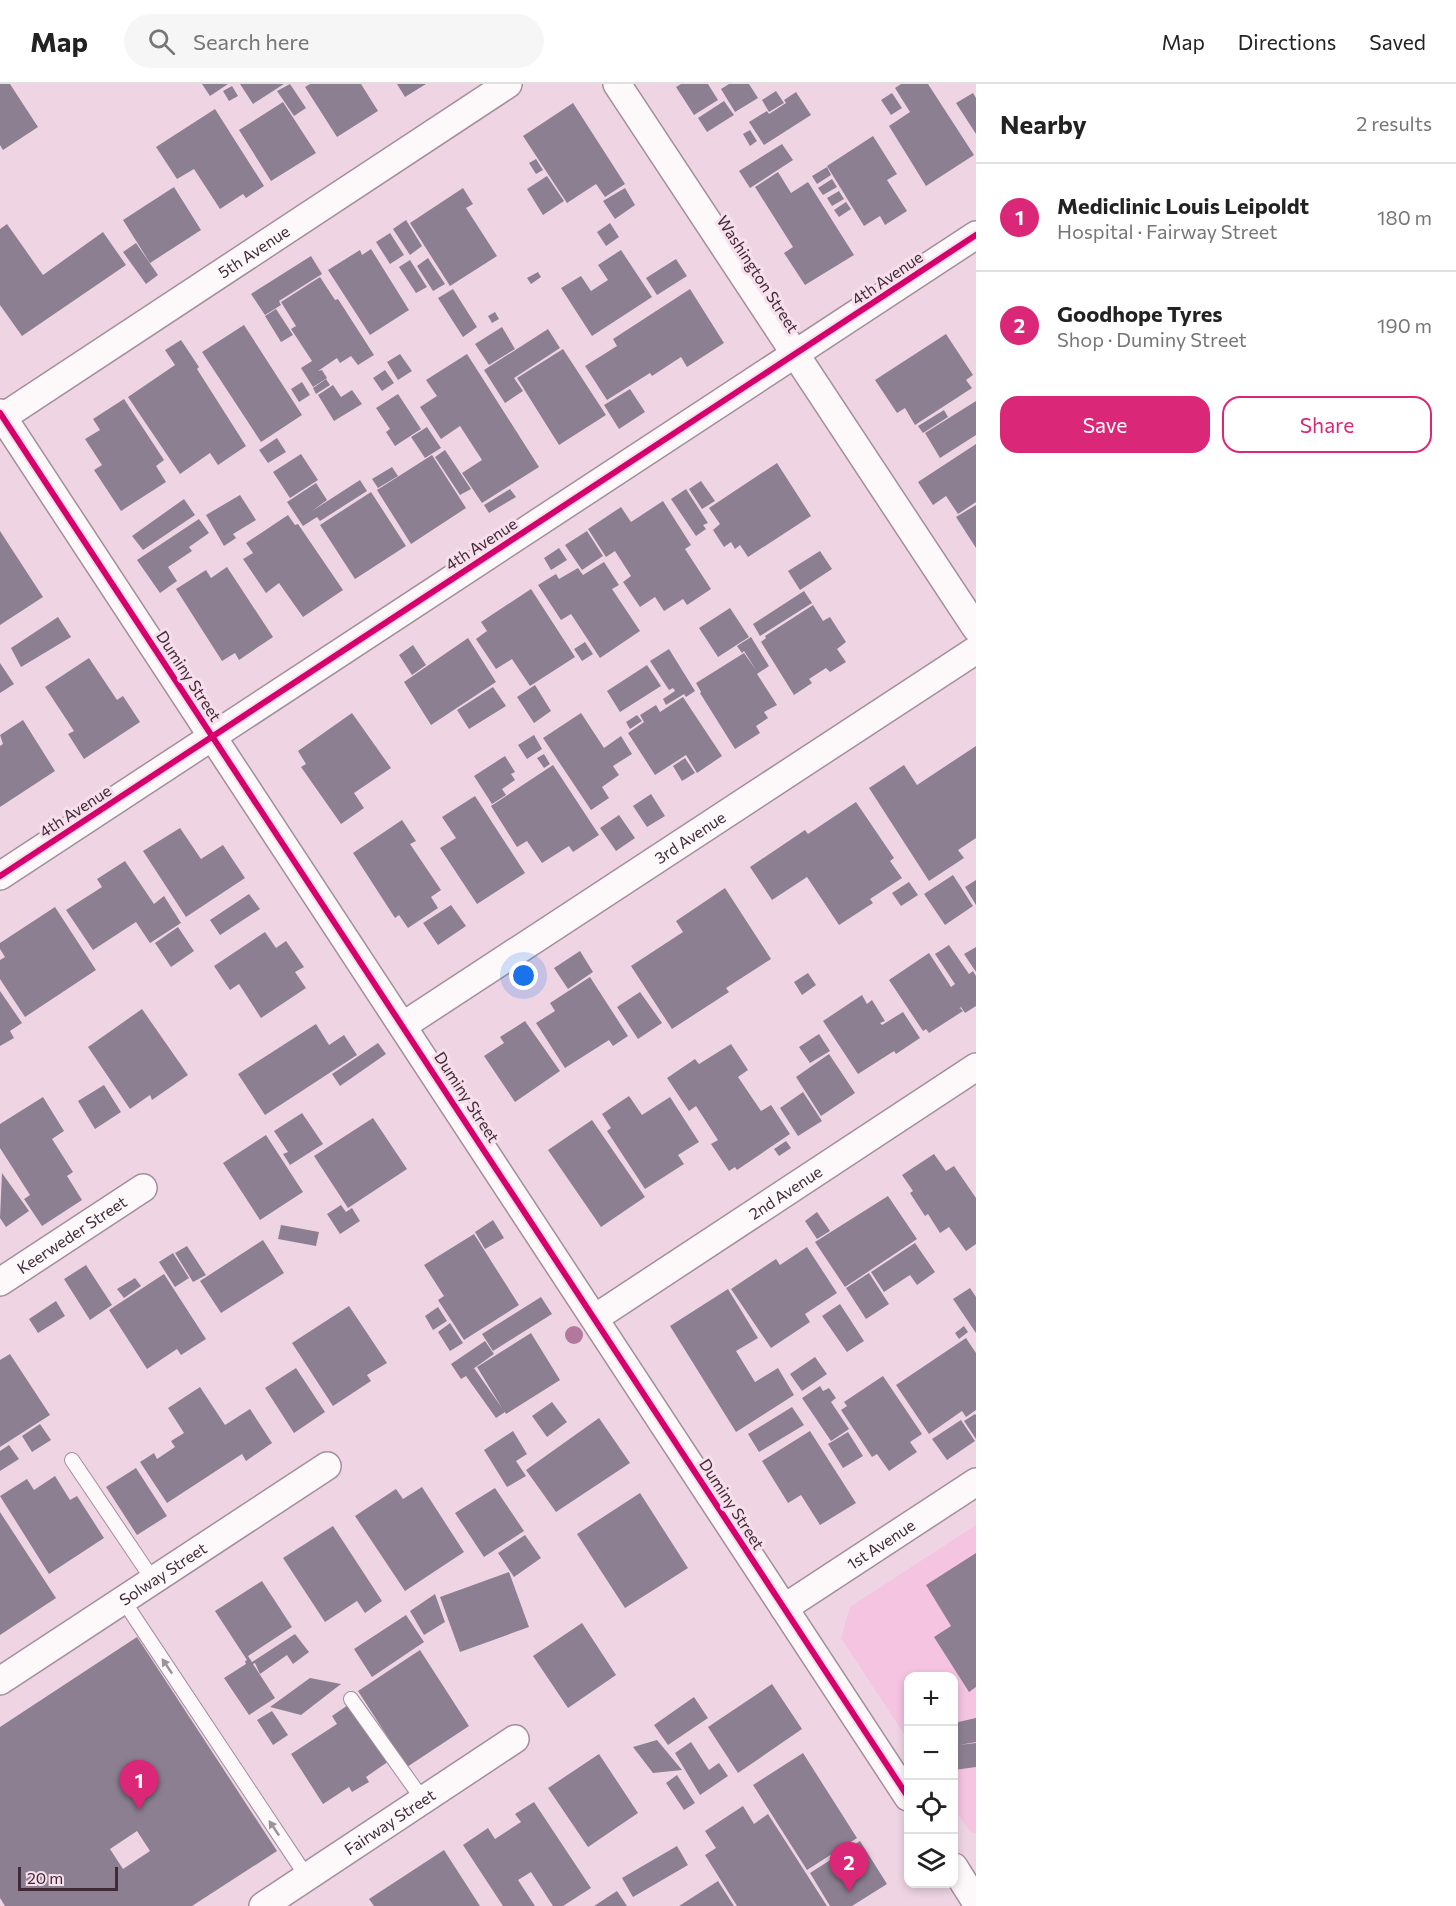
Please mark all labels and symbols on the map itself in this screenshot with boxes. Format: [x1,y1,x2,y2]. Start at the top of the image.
street label: Washington Street [713,212,804,336]
street label: 5th Avenue [214,221,293,282]
street label: 4th Avenue [848,247,926,308]
street label: 4th Avenue [441,513,520,574]
street label: Duminy Street [153,627,226,725]
street label: 4th Avenue [35,780,114,841]
street label: 3rd Avenue [651,807,729,867]
your location [509,961,538,990]
street label: Duminy Street [431,1048,504,1146]
street label: 2nd Avenue [745,1161,825,1223]
street label: Keerweder Street [13,1191,130,1277]
street label: Duminy Street [696,1455,769,1553]
street label: 1st Avenue [843,1515,918,1573]
street label: Solway Street [115,1538,210,1609]
one-way arrow [161,1658,172,1674]
pin: 1 [120,1760,158,1810]
street label: Fairway Street [340,1784,439,1859]
one-way arrow [269,1820,280,1837]
pin: 2 [830,1842,868,1892]
scale bar [18,1864,118,1892]

